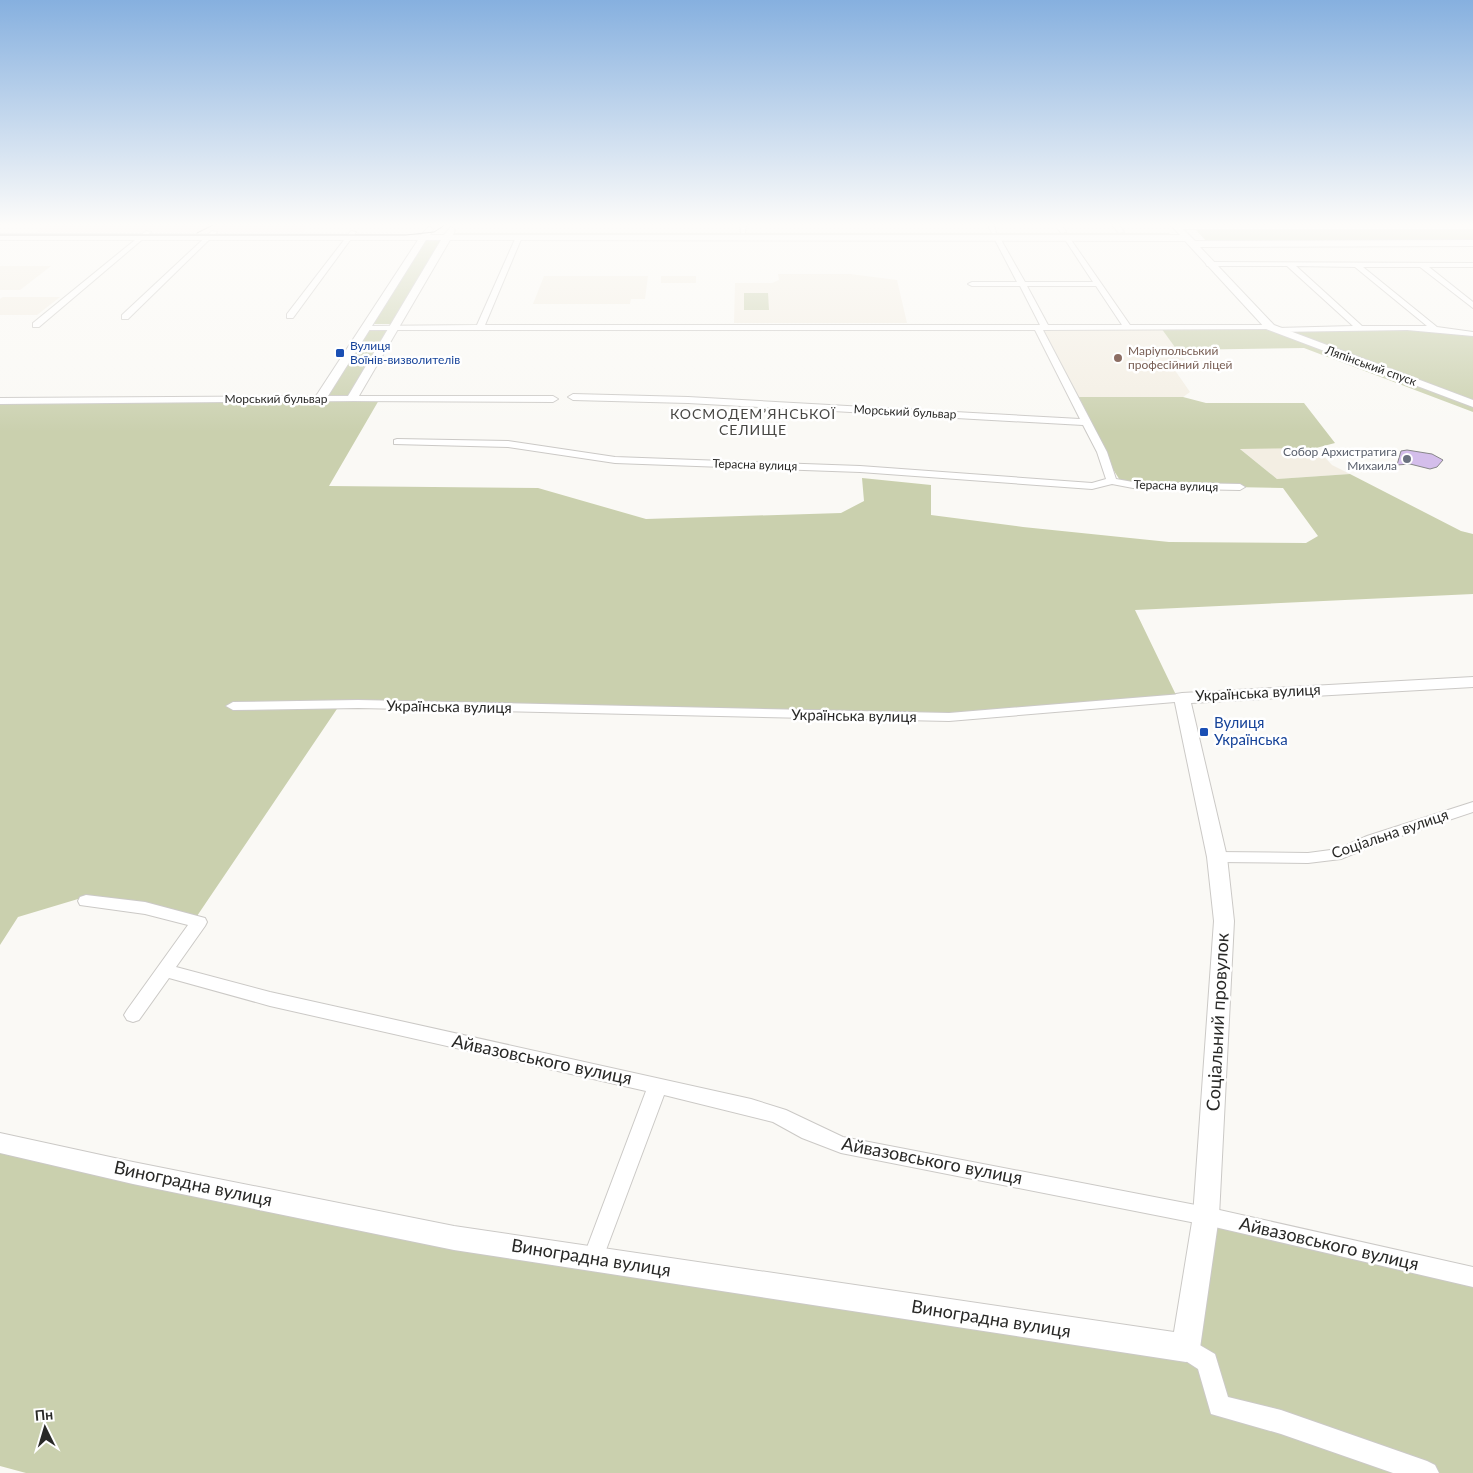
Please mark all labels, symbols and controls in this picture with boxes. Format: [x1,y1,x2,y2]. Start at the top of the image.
place label: Вулиця Воїнів-визволителів [350,338,460,367]
street label: Ляпінський спуск [1323,342,1420,389]
place label: Маріупольський професійний ліцей [1128,343,1233,372]
marker: Вулиця Воїнів-визволителів [334,347,346,359]
marker: Маріупольський професійний ліцей [1112,352,1124,364]
street label: Морський бульвар [225,391,328,406]
street label: Морський бульвар [853,401,957,422]
district label: КОСМОДЕМ’ЯНСЬКОЇ СЕЛИЩЕ [670,405,836,438]
place label: Собор Архистратига Михаила [1283,444,1397,473]
marker: Собор Архистратига Михаила [1401,453,1413,465]
street label: Терасна вулиця [712,456,798,473]
street label: Терасна вулиця [1133,477,1219,494]
street label: Українська вулиця [1195,680,1321,704]
street label: Українська вулиця [386,696,512,716]
street label: Українська вулиця [791,705,917,725]
place label: Вулиця Українська [1214,713,1288,748]
marker: Вулиця Українська [1198,726,1210,738]
street label: Соціальна вулиця [1329,805,1450,861]
street label: Соціальний провулок [1201,932,1233,1112]
street label: Айвазовського вулиця [450,1029,634,1089]
street label: Айвазовського вулиця [840,1132,1024,1188]
street label: Виноградна вулиця [112,1156,274,1211]
street label: Айвазовського вулиця [1237,1212,1421,1274]
street label: Виноградна вулиця [510,1234,672,1280]
street label: Виноградна вулиця [910,1295,1072,1341]
north arrow [20,1403,70,1453]
text: Пн [34,1405,54,1424]

